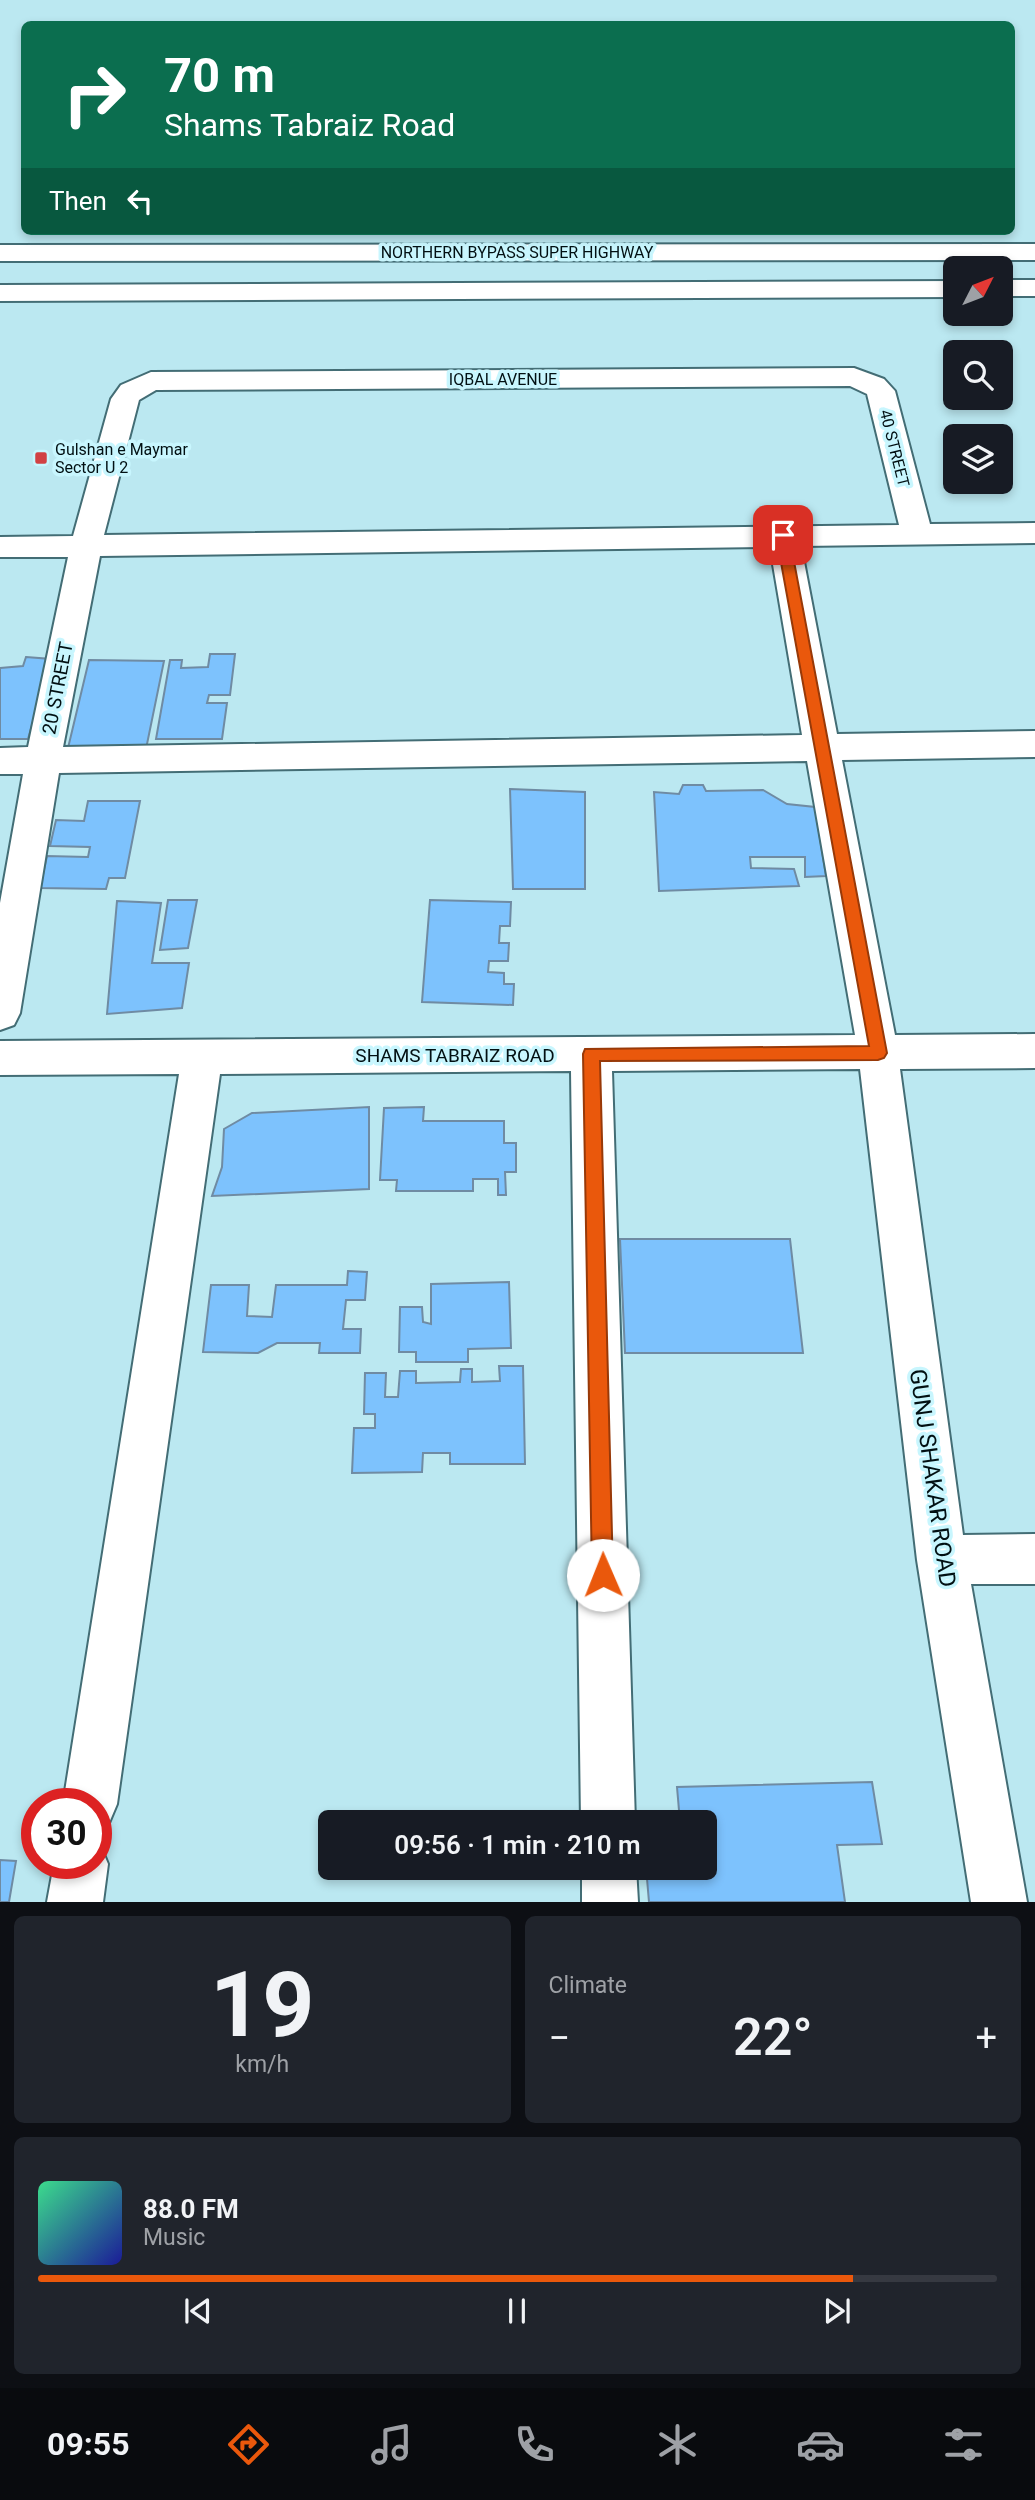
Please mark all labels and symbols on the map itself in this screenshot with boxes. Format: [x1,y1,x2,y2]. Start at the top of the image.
street label: NORTHERN BYPASS SUPER HIGHWAY [381,243,654,262]
north arrow [943,256,1013,326]
street label: IQBAL AVENUE [449,370,557,389]
street label: 40 STREET [876,408,913,489]
place label: Gulshan e Maymar Sector U 2 [55,440,189,477]
marker: Gulshan e Maymar Sector U 2 [33,450,49,466]
pin [753,505,813,565]
street label: 20 STREET [37,640,78,736]
street label: SHAMS TABRAIZ ROAD [355,1044,555,1067]
street label: GUNJ SHAKAR ROAD [904,1367,961,1589]
position arrow [566,1538,640,1612]
speed limit sign: 30 [21,1788,112,1879]

